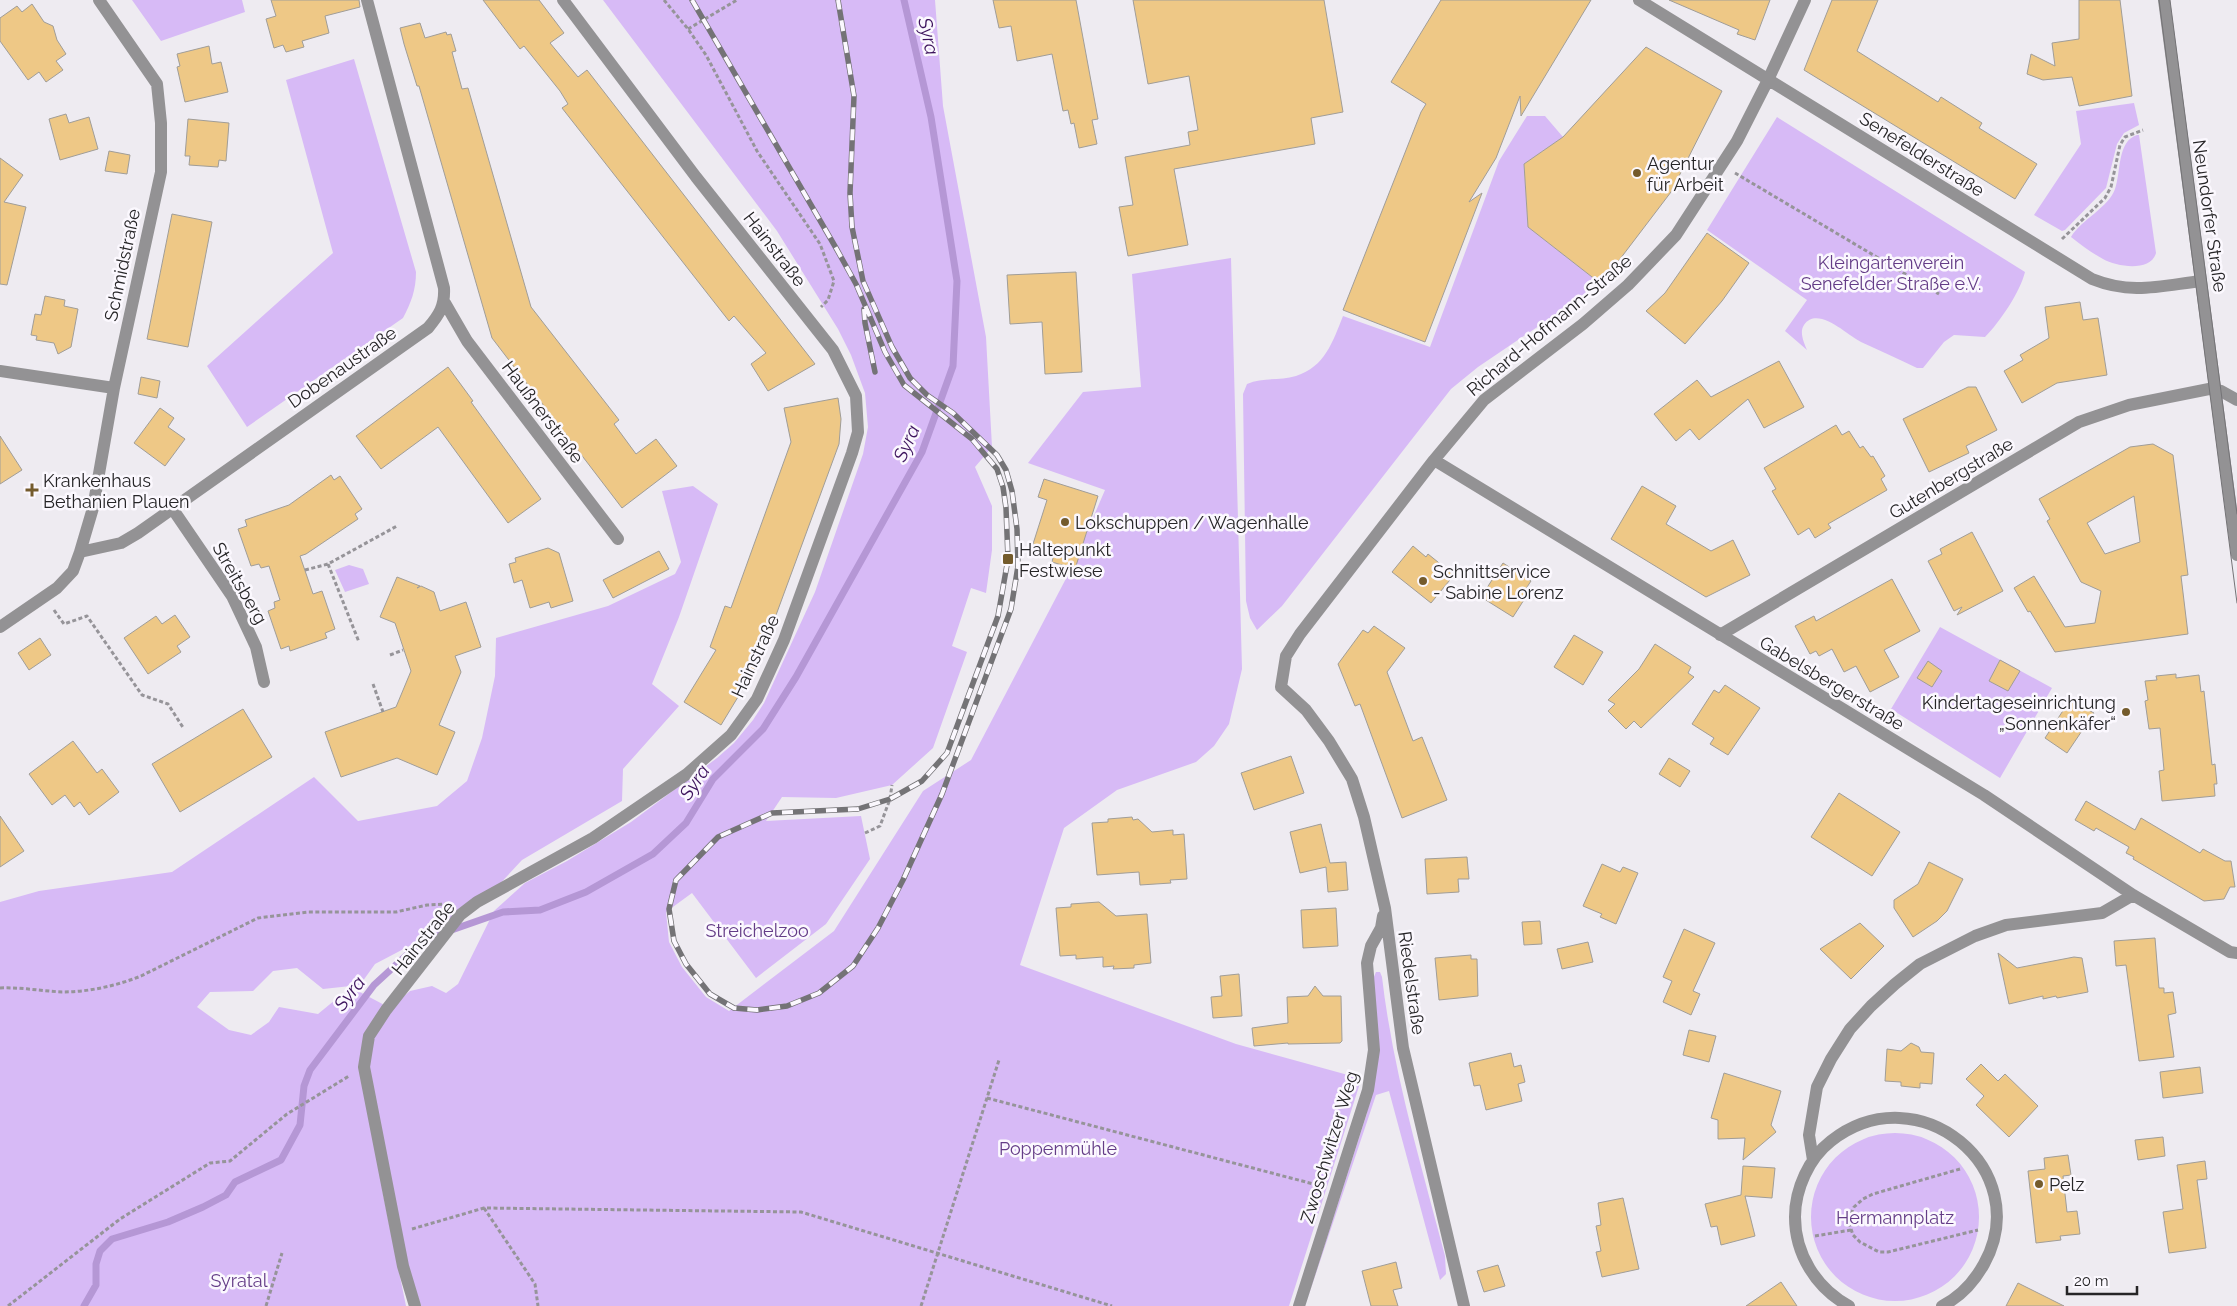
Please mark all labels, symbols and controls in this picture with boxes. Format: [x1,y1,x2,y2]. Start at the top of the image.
water label: Syra [914,14,944,57]
street label: Senefelderstraße [1856,107,1989,201]
street label: Neundorfer Straße [2189,138,2231,294]
place label: Agentur für Arbeit [1647,153,1724,195]
marker: Agentur für Arbeit [1631,167,1643,179]
street label: Schmidstraße [100,207,144,323]
street label: Hainstraße [739,208,811,291]
street label: Richard-Hofmann-Straße [1462,250,1636,400]
park label: Kleingartenverein Senefelder Straße e.V. [1801,252,1981,294]
street label: Dobenaustraße [284,322,401,412]
street label: Haußnerstraße [498,357,588,467]
water label: Syra [888,421,924,466]
street label: Gutenbergstraße [1885,433,2017,523]
place label: Krankenhaus Bethanien Plauen [43,470,190,512]
marker: Krankenhaus Bethanien Plauen [25,483,39,497]
place label: Lokschuppen / Wagenhalle [1075,512,1309,533]
marker: Lokschuppen / Wagenhalle [1059,516,1071,528]
street label: Streitsberg [208,538,272,628]
place label: Haltepunkt Festwiese [1019,539,1111,581]
marker: Haltepunkt Festwiese [1001,552,1015,566]
place label: Schnittservice - Sabine Lorenz [1433,561,1564,603]
marker: Schnittservice - Sabine Lorenz [1417,575,1429,587]
street label: Hainstraße [727,611,783,701]
street label: Gabelsbergerstraße [1756,632,1908,735]
place label: Kindertageseinrichtung „Sonnenkäfer“ [1922,692,2116,734]
marker: Kindertageseinrichtung „Sonnenkäfer“ [2120,706,2132,718]
water label: Syra [674,760,714,805]
street label: Hainstraße [387,897,459,979]
park label: Streichelzoo [705,920,809,941]
street label: Riedelstraße [1394,930,1430,1036]
water label: Syra [328,971,369,1015]
street label: Zwoschwitzer Weg [1296,1068,1362,1226]
park label: Poppenmühle [999,1138,1118,1159]
place label: Pelz [2049,1174,2084,1195]
marker: Pelz [2033,1178,2045,1190]
park label: Hermannplatz [1836,1207,1954,1228]
scale bar [2067,1264,2137,1296]
park label: Syratal [210,1270,268,1291]
text: 20 m [2074,1272,2109,1290]

